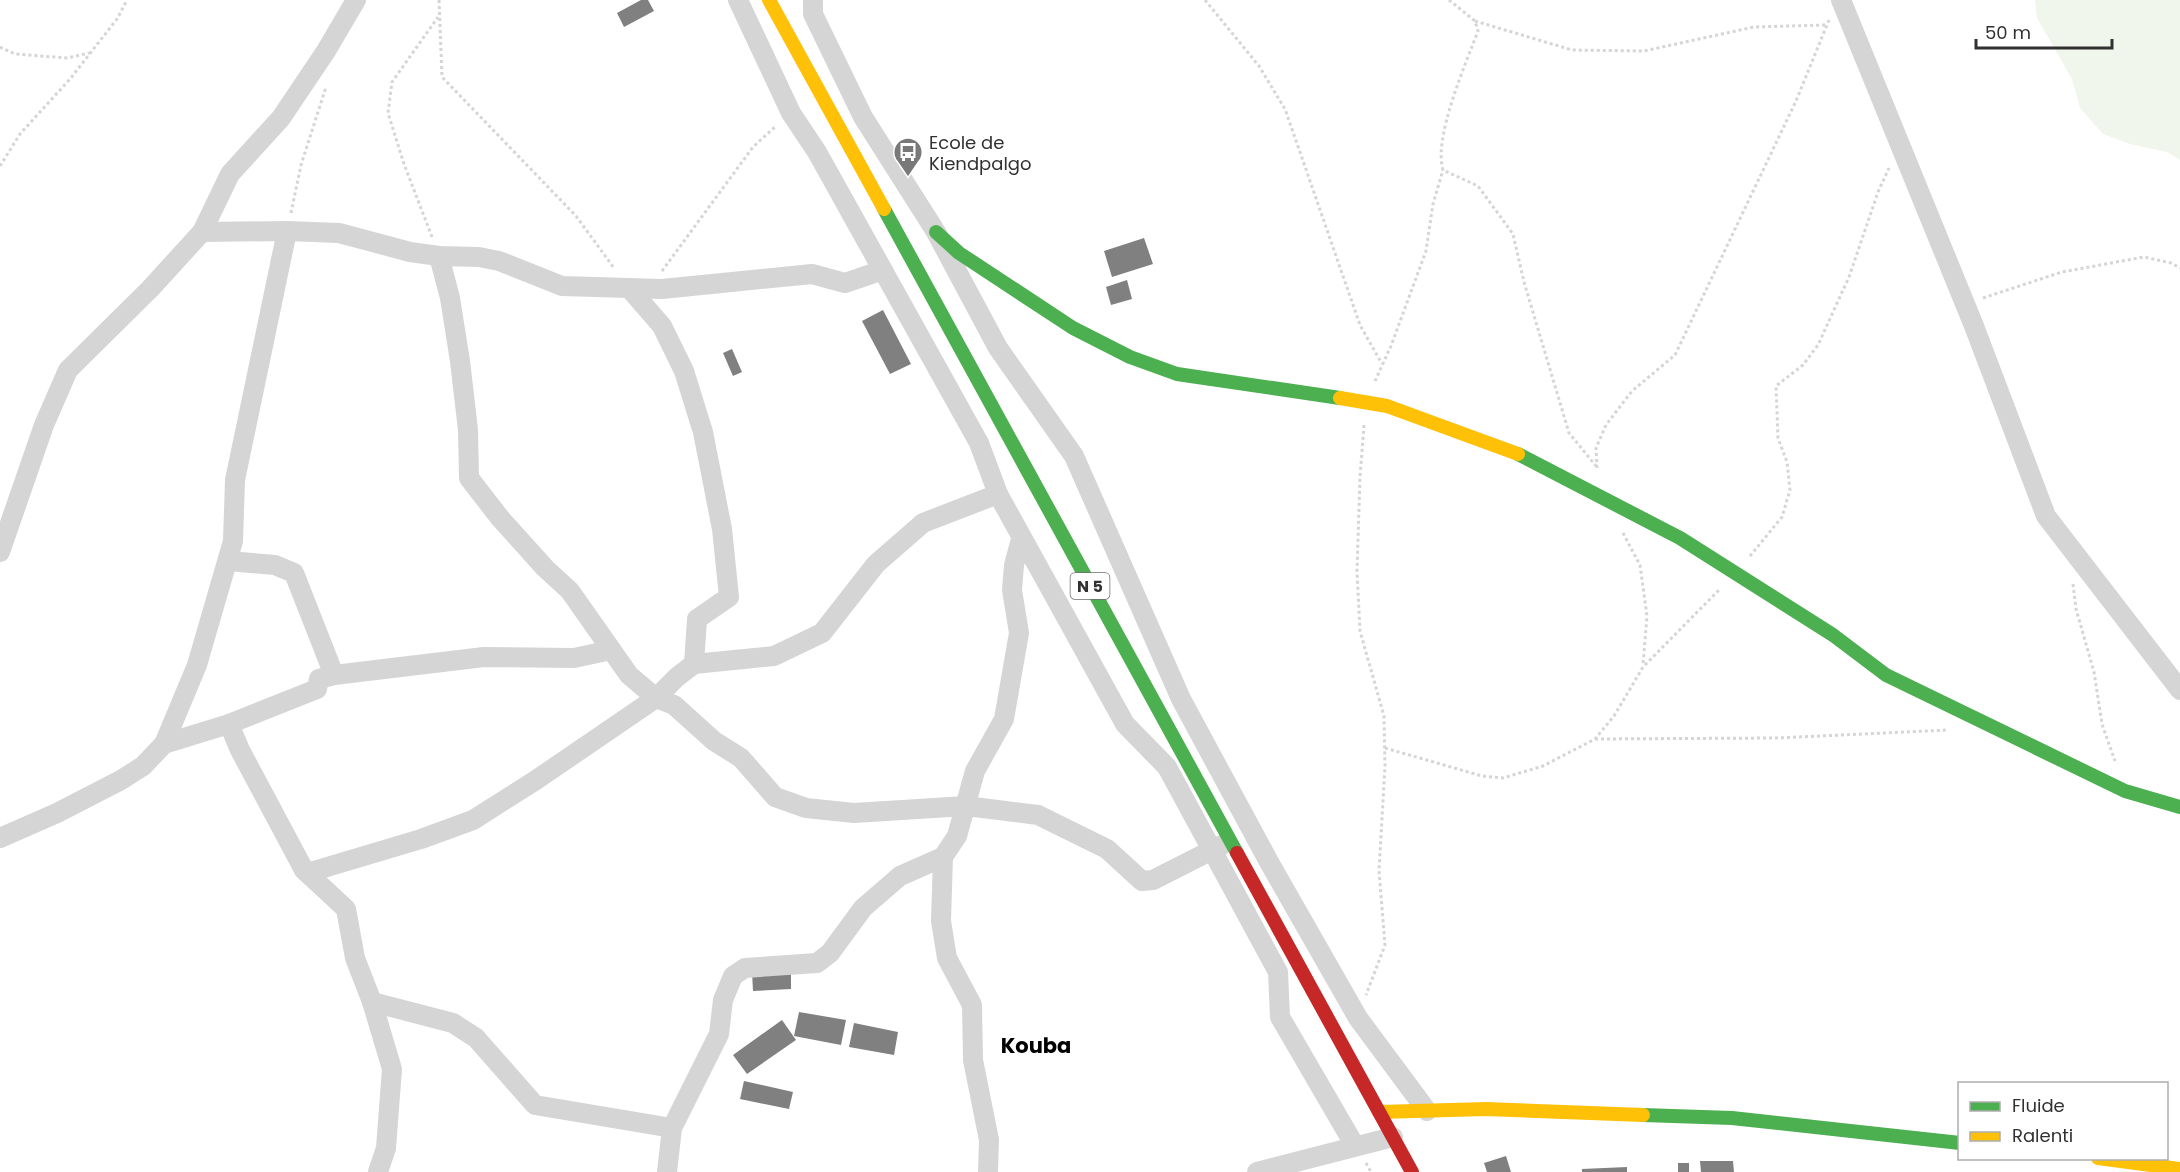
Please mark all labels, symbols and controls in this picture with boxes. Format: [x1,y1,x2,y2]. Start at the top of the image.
scale bar [1976,12,2112,50]
text: 50 m [1985,20,2031,45]
place label: Ecole de Kiendpalgo [929,130,1032,176]
bus stop icon: Ecole de Kiendpalgo [892,136,924,178]
road number: N 5 [1070,573,1110,599]
district label: Kouba [1001,1031,1071,1060]
legend [1958,1082,2168,1160]
text: Fluide [2012,1093,2065,1118]
text: Ralenti [2012,1123,2073,1148]

